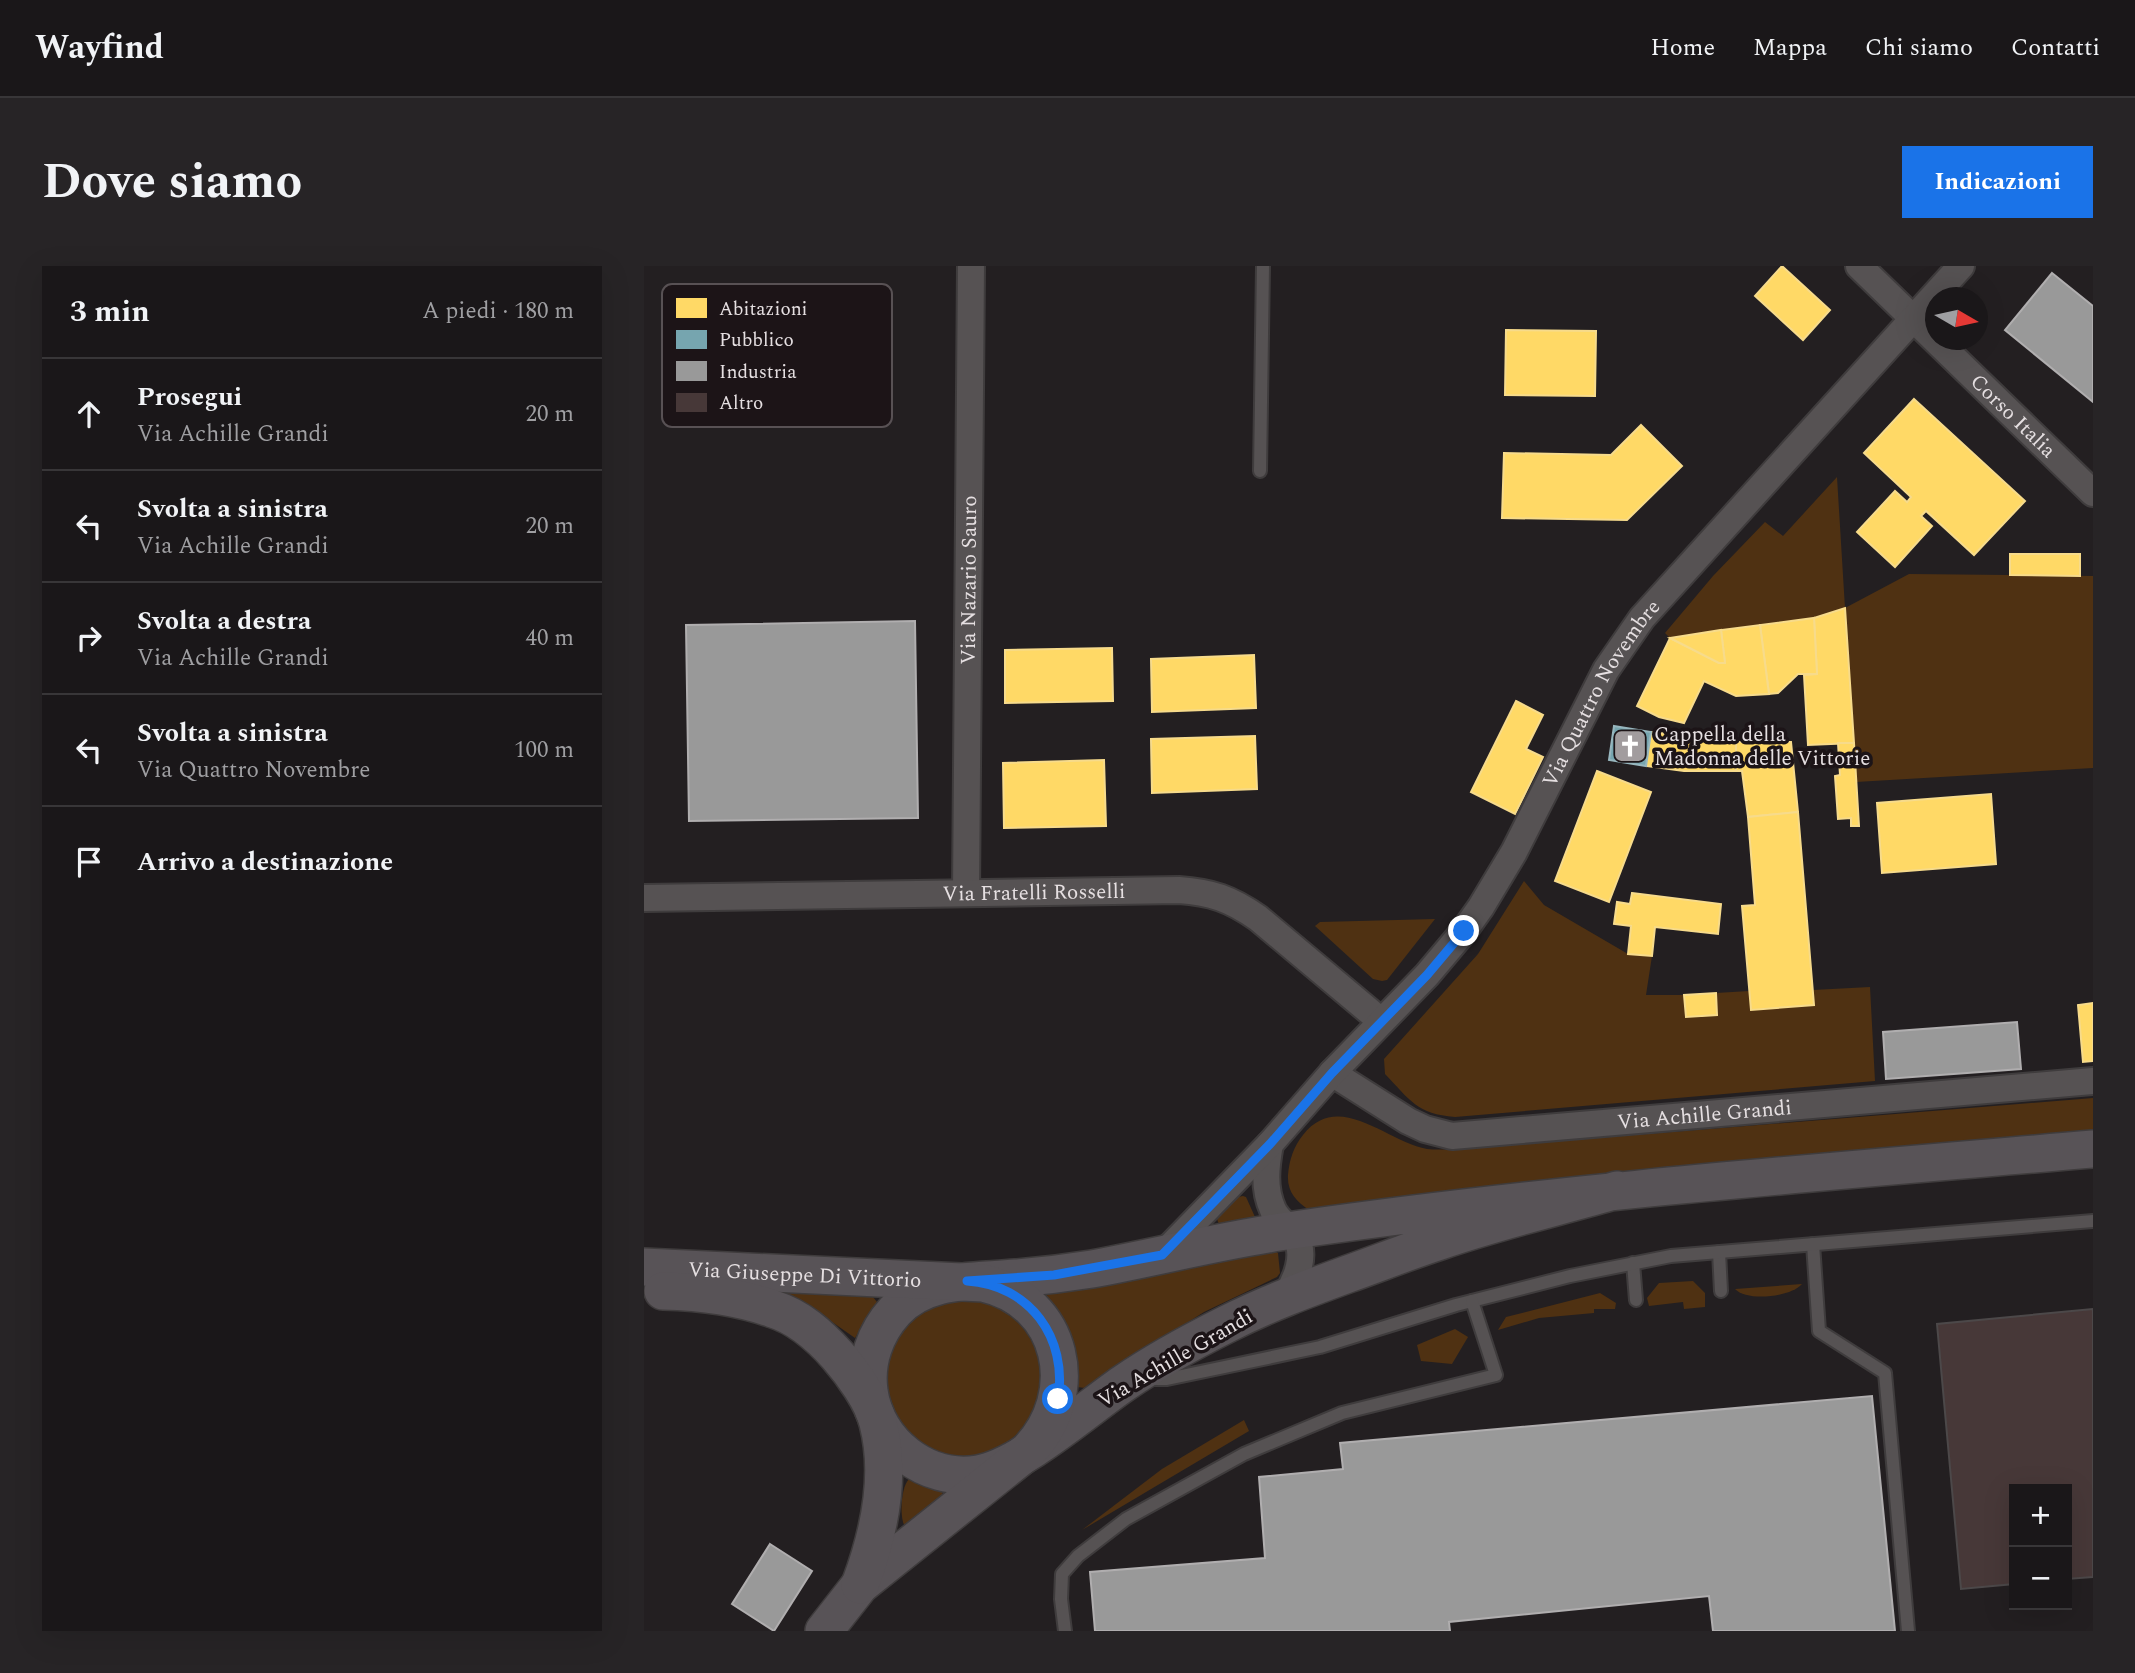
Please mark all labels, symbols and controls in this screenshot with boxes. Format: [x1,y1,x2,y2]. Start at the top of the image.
text: Wayfind [35,23,164,73]
text: Home [1650,30,1715,66]
text: Mappa [1753,30,1827,66]
text: Chi siamo [1865,30,1973,66]
text: Contatti [2011,30,2100,66]
text: Dove siamo [42,145,302,220]
button: Indicazioni [1902,146,2093,218]
legend [662,284,892,427]
north arrow [1925,287,1988,350]
text: 3 min [70,289,150,335]
text: A piedi · 180 m [422,294,574,329]
text: Abitazioni [719,295,808,324]
text: Pubblico [719,326,794,355]
text: Industria [719,358,797,387]
street label: Corso Italia [1962,367,2064,467]
text: Prosegui [137,377,242,417]
text: Altro [719,389,763,418]
icon: ahead [70,395,108,433]
text: 20 m [525,397,574,432]
text: Via Achille Grandi [137,417,329,452]
text: Svolta a sinistra [137,489,328,529]
street label: Via Nazario Sauro [953,495,986,665]
icon: left [70,507,108,545]
text: 20 m [525,509,574,544]
text: Via Achille Grandi [137,529,329,564]
street label: Via Quattro Novembre [1534,593,1669,793]
text: Svolta a destra [137,601,311,641]
icon: right [70,619,108,657]
text: 40 m [525,621,574,656]
text: Via Achille Grandi [137,641,329,676]
text: Svolta a sinistra [137,713,328,753]
place label: Cappella della Madonna delle Vittorie [1654,719,1870,775]
church icon: Cappella della Madonna delle Vittorie [1611,727,1649,765]
icon: left [70,731,108,769]
text: 100 m [514,733,574,768]
text: Via Quattro Novembre [137,753,370,788]
text: Arrivo a destinazione [137,842,393,882]
icon: arrive [70,843,108,881]
street label: Via Fratelli Rosselli [942,876,1126,911]
route end [1448,915,1479,946]
street label: Via Achille Grandi [1616,1092,1793,1139]
street label: Via Giuseppe Di Vittorio [687,1254,922,1297]
street label: Via Achille Grandi [1092,1301,1259,1416]
route start [1042,1383,1073,1414]
map controls [2009,1484,2072,1610]
button: + [2009,1484,2072,1547]
button: − [2009,1547,2072,1610]

